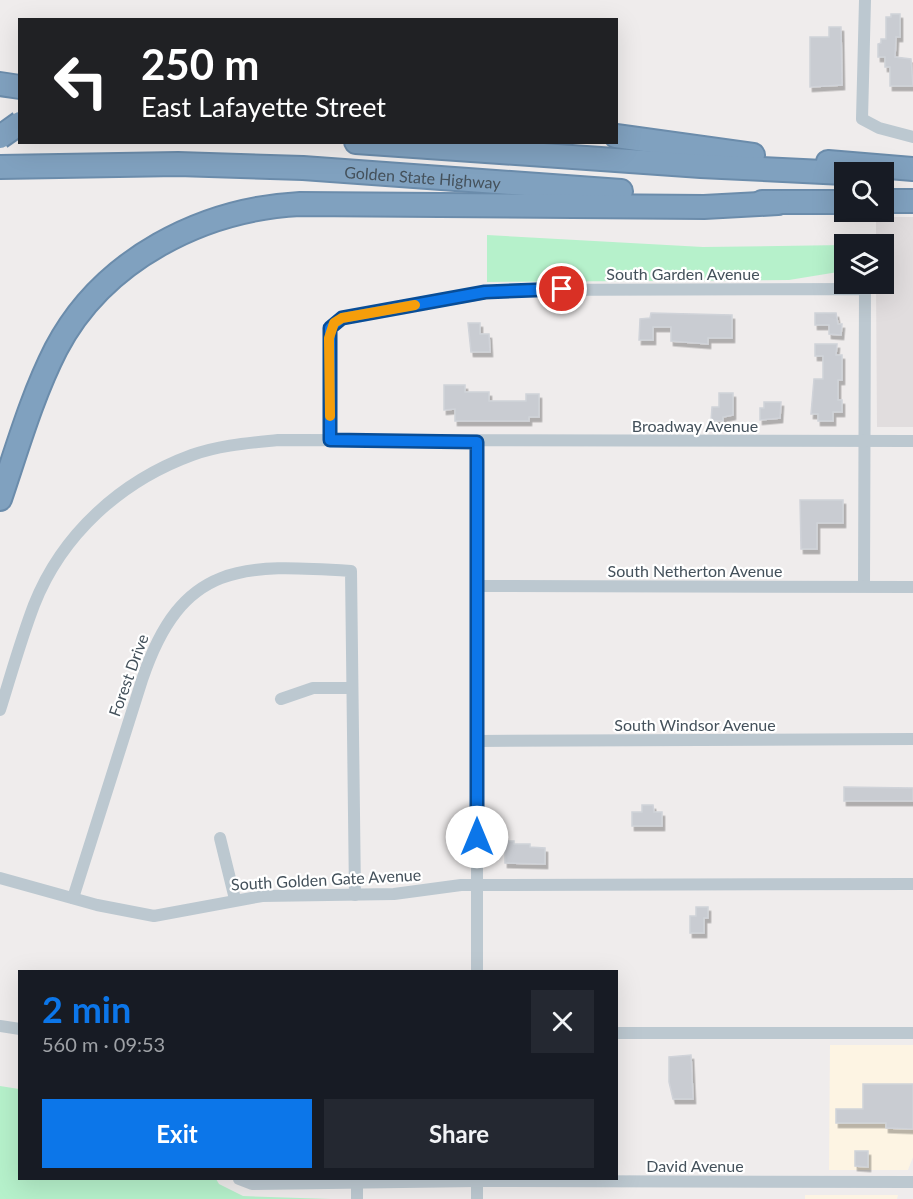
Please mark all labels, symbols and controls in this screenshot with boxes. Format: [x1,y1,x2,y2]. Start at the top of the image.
text: 250 m [141,39,259,89]
icon: left [42,42,120,120]
text: East Lafayette Street [141,90,386,123]
street label: Golden State Highway [344,162,502,192]
map controls [834,162,894,294]
button: search [834,162,894,222]
button: layers [834,234,894,294]
pin [536,263,587,314]
street label: South Garden Avenue [606,264,760,283]
icon: arrive [545,272,578,305]
street label: Broadway Avenue [632,416,758,435]
street label: South Netherton Avenue [608,561,782,580]
street label: Forest Drive [104,631,152,719]
street label: South Windsor Avenue [614,715,776,734]
position arrow [445,805,509,869]
street label: South Golden Gate Avenue [230,865,422,893]
text: 2 min [42,987,131,1031]
button: close [531,990,594,1053]
text: 560 m · 09:53 [42,1032,165,1056]
button: Exit [42,1099,312,1168]
button: Share [324,1099,594,1168]
street label: David Avenue [646,1156,744,1175]

